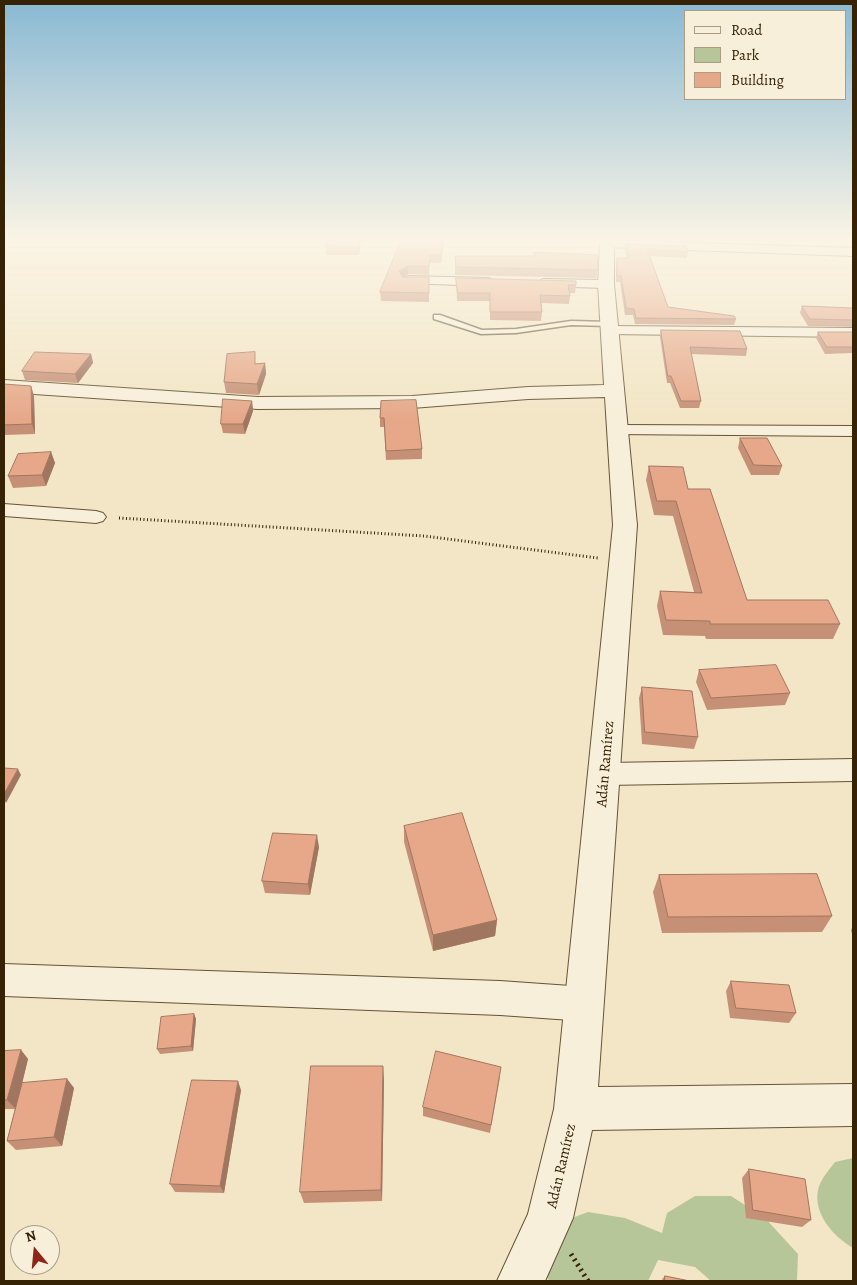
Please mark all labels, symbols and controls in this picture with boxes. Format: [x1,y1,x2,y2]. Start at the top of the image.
legend [684,10,847,100]
text: Road [731,20,762,40]
text: Park [731,45,759,65]
text: Building [731,70,784,90]
street label: Adán Ramírez [593,720,619,808]
street label: Adán Ramírez [543,1122,581,1210]
north arrow [10,1225,60,1275]
text: N [23,1226,38,1247]

